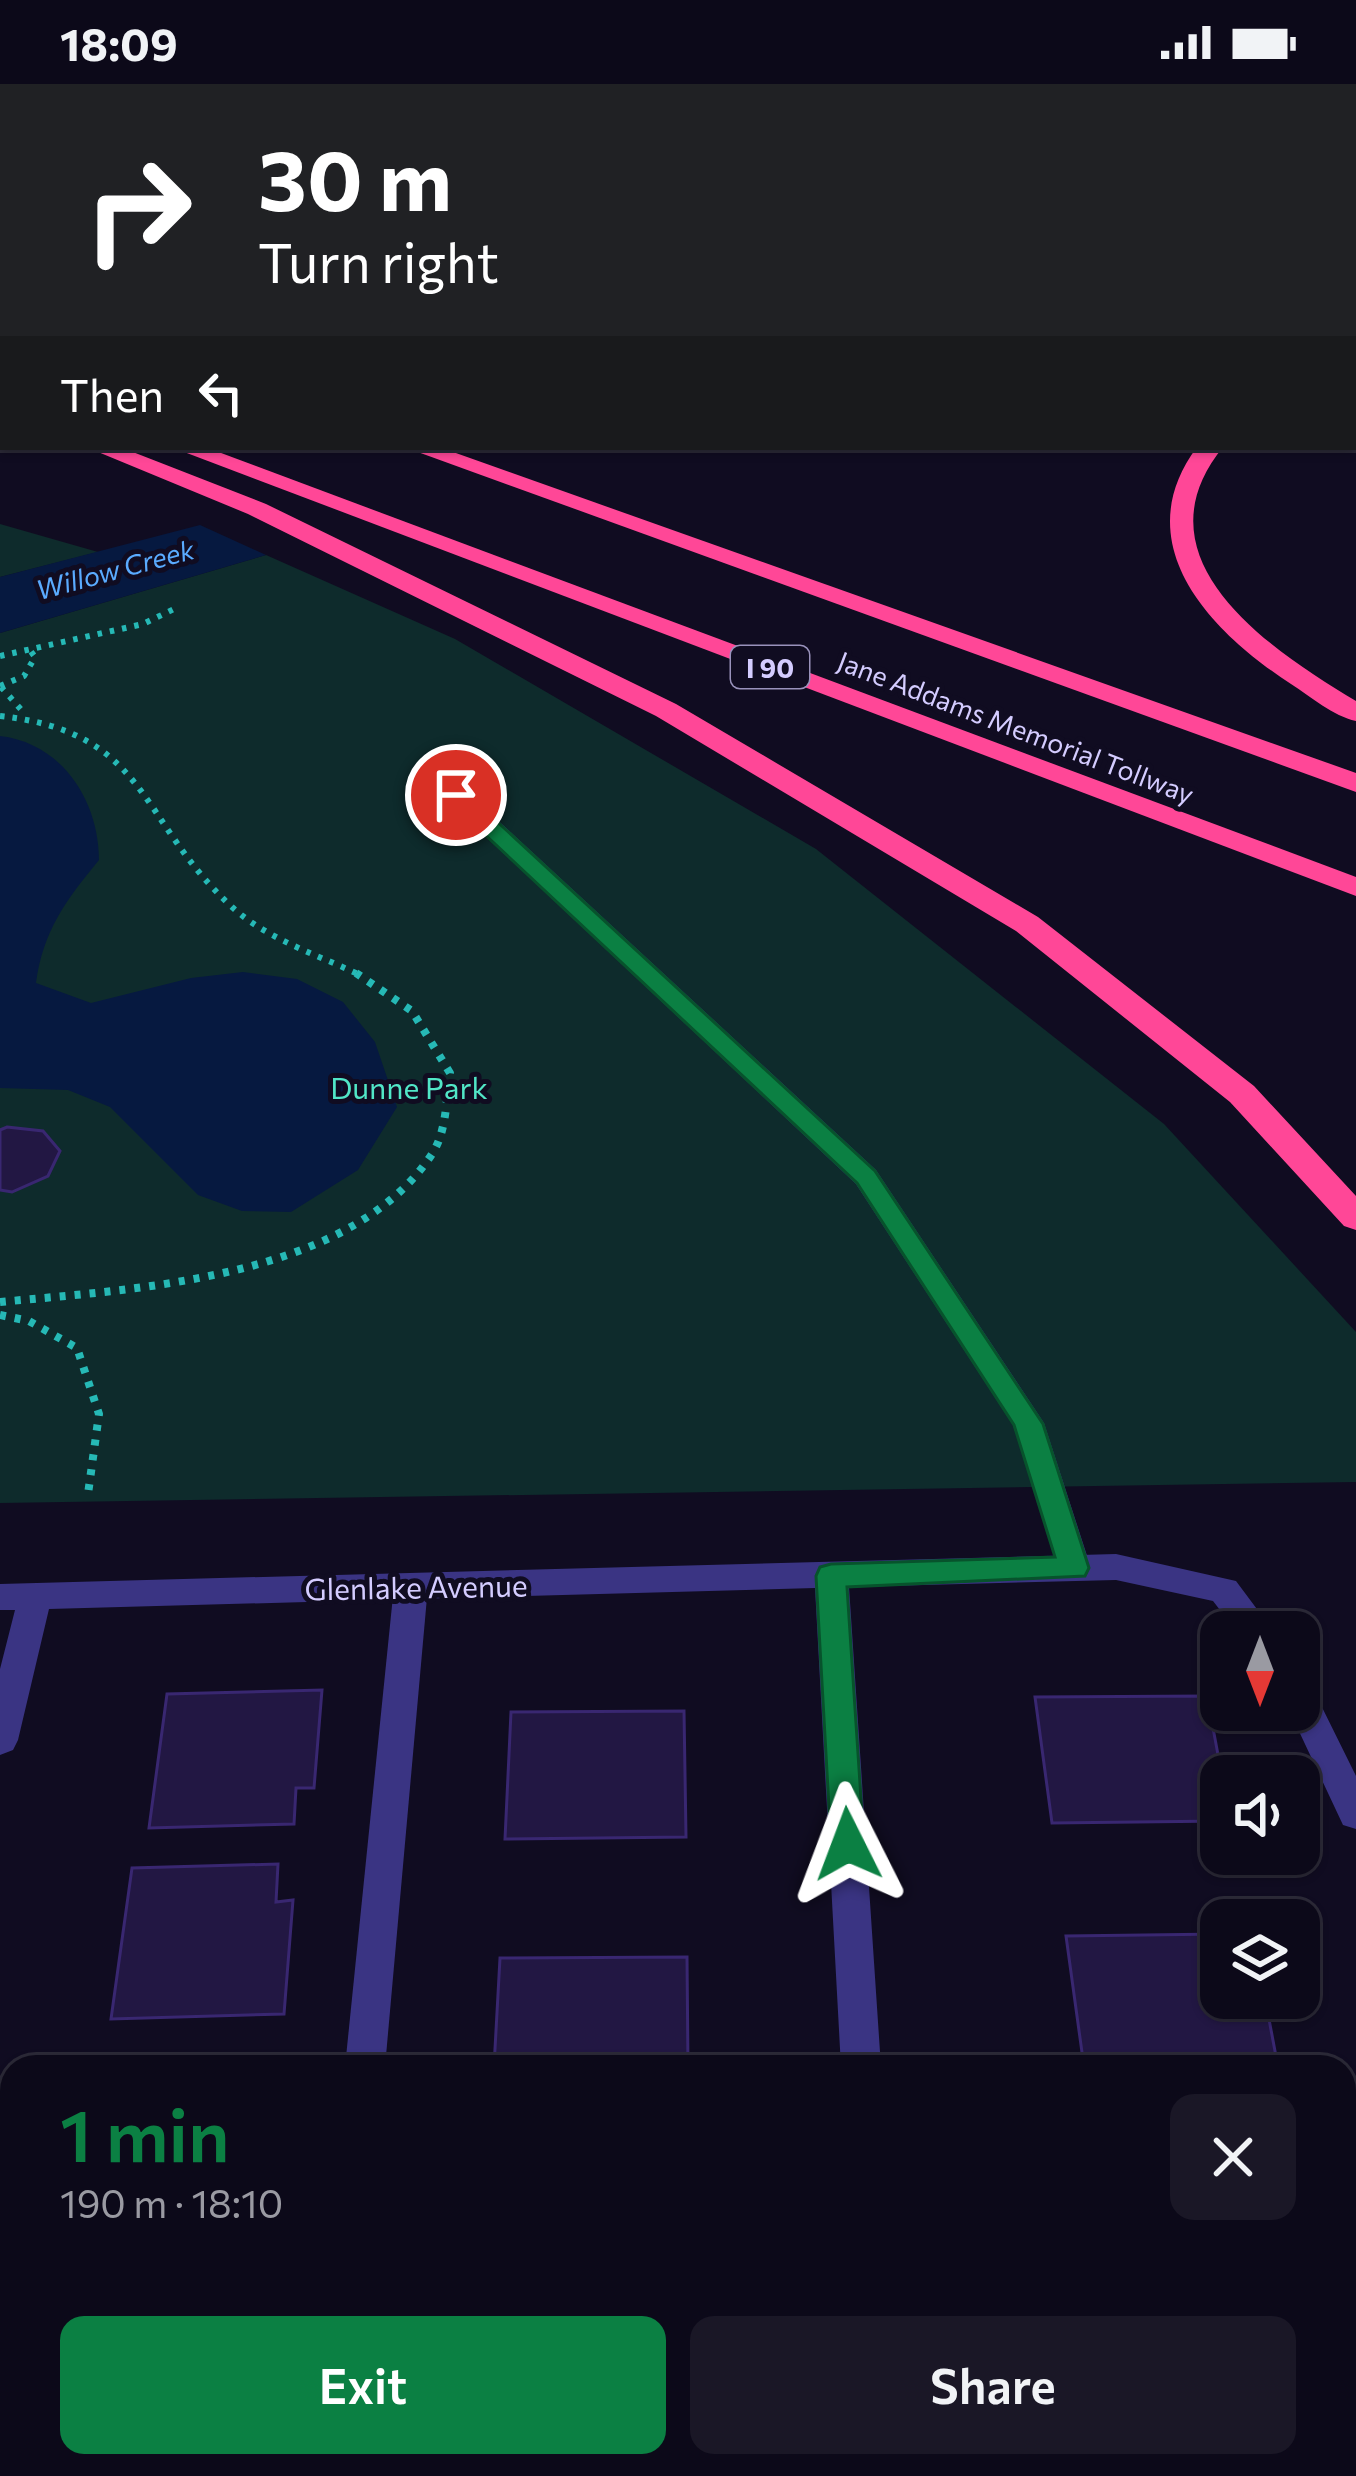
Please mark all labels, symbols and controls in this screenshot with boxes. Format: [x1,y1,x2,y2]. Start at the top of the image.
text: 18:09 [60,15,178,70]
text: 30 m [258,126,452,228]
icon: right [60,132,216,288]
text: Turn right [258,228,499,294]
icon: left [188,360,254,426]
text: Then [60,366,164,421]
water label: Willow Creek [32,532,199,606]
street label: Jane Addams Memorial Tollway [833,644,1199,810]
road number: I 90 [731,646,809,688]
pin [405,744,507,846]
icon: arrive [423,762,489,828]
park label: Dunne Park [330,1068,488,1105]
street label: Glenlake Avenue [304,1566,528,1606]
north arrow [1200,1611,1320,1731]
map controls [1200,1611,1320,2019]
button: sound [1200,1755,1320,1875]
position arrow [785,1781,911,1907]
button: layers [1200,1899,1320,2019]
text: 1 min [60,2089,230,2177]
button: close [1170,2094,1296,2220]
text: 190 m · 18:10 [60,2178,283,2226]
button: Exit [60,2316,666,2454]
button: Share [690,2316,1296,2454]

